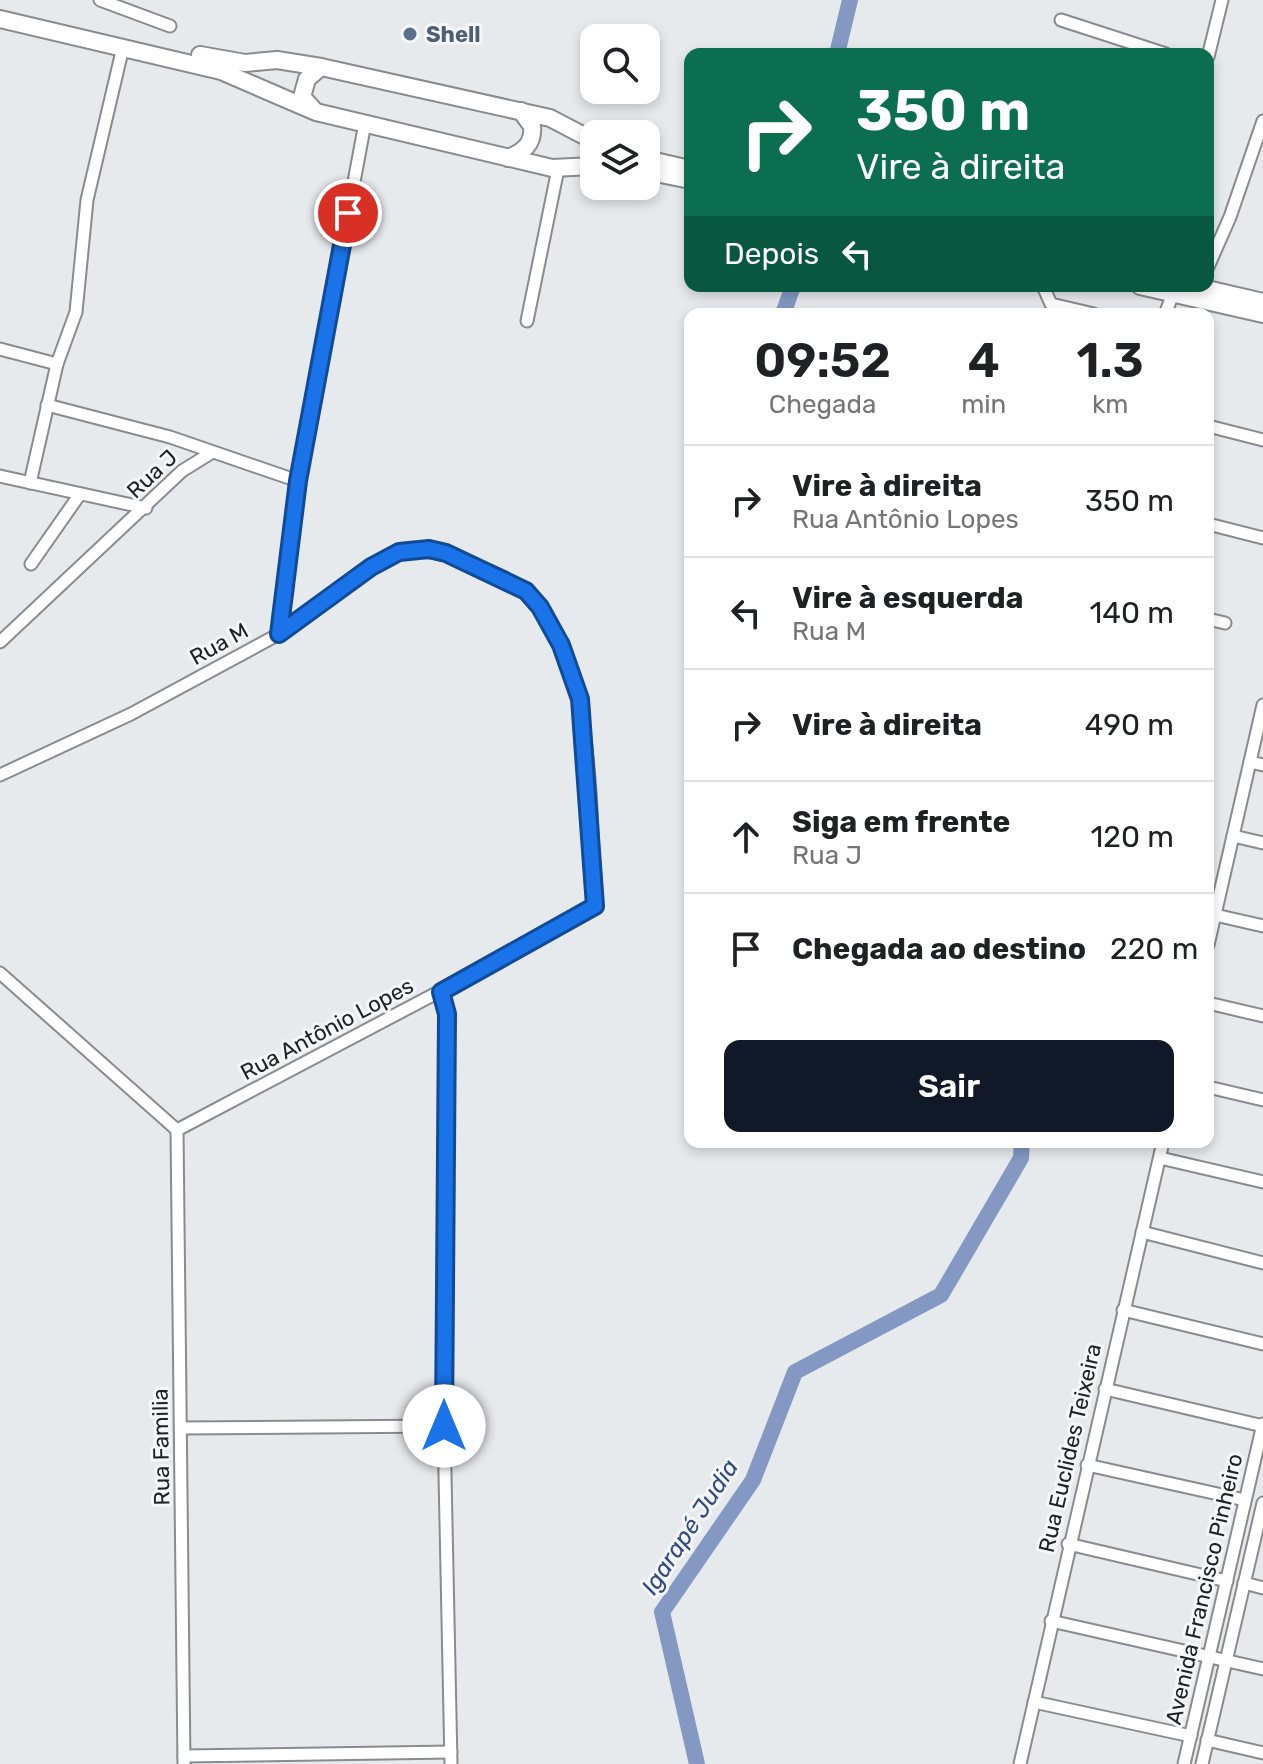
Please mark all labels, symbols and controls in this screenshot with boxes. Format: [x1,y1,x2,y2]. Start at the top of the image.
place label: Shell [426,21,481,48]
map controls [580,24,660,200]
button: search [580,24,660,104]
marker: Shell [401,25,419,43]
text: 350 m [856,78,1030,144]
icon: right [724,80,828,184]
button: layers [580,120,660,200]
text: Vire à direita [856,145,1065,188]
pin [314,179,382,247]
icon: arrive [326,191,370,235]
icon: left [835,232,879,276]
text: Depois [724,236,819,272]
text: 09:52 [754,332,891,389]
text: 4 [968,332,1000,389]
text: 1.3 [1077,332,1144,389]
text: Chegada [769,389,876,420]
text: min [961,389,1006,420]
text: km [1092,389,1128,420]
street label: Rua J [121,444,183,504]
text: Vire à direita [792,468,982,504]
icon: right [724,479,768,523]
text: 350 m [1085,483,1174,519]
text: Rua Antônio Lopes [792,504,1019,535]
text: Vire à esquerda [792,580,1023,616]
icon: left [724,591,768,635]
text: 140 m [1089,595,1174,631]
text: Rua M [792,616,866,647]
street label: Rua M [185,617,253,671]
icon: right [724,703,768,747]
text: Vire à direita [792,707,982,743]
text: 490 m [1085,707,1174,743]
text: Siga em frente [792,804,1010,840]
icon: ahead [724,815,768,859]
text: 120 m [1090,819,1174,855]
text: Rua J [792,840,862,871]
icon: arrive [724,927,768,971]
text: Chegada ao destino [792,931,1086,967]
text: 220 m [1110,931,1198,967]
street label: Rua Antônio Lopes [236,972,418,1086]
button: Sair [724,1040,1174,1132]
street label: Rua Euclides Teixeira [1033,1341,1107,1555]
position arrow [402,1384,486,1468]
street label: Rua Familia [146,1388,176,1506]
street label: Avenida Francisco Pinheiro [1160,1451,1248,1727]
water label: Igarapé Judia [636,1454,744,1600]

